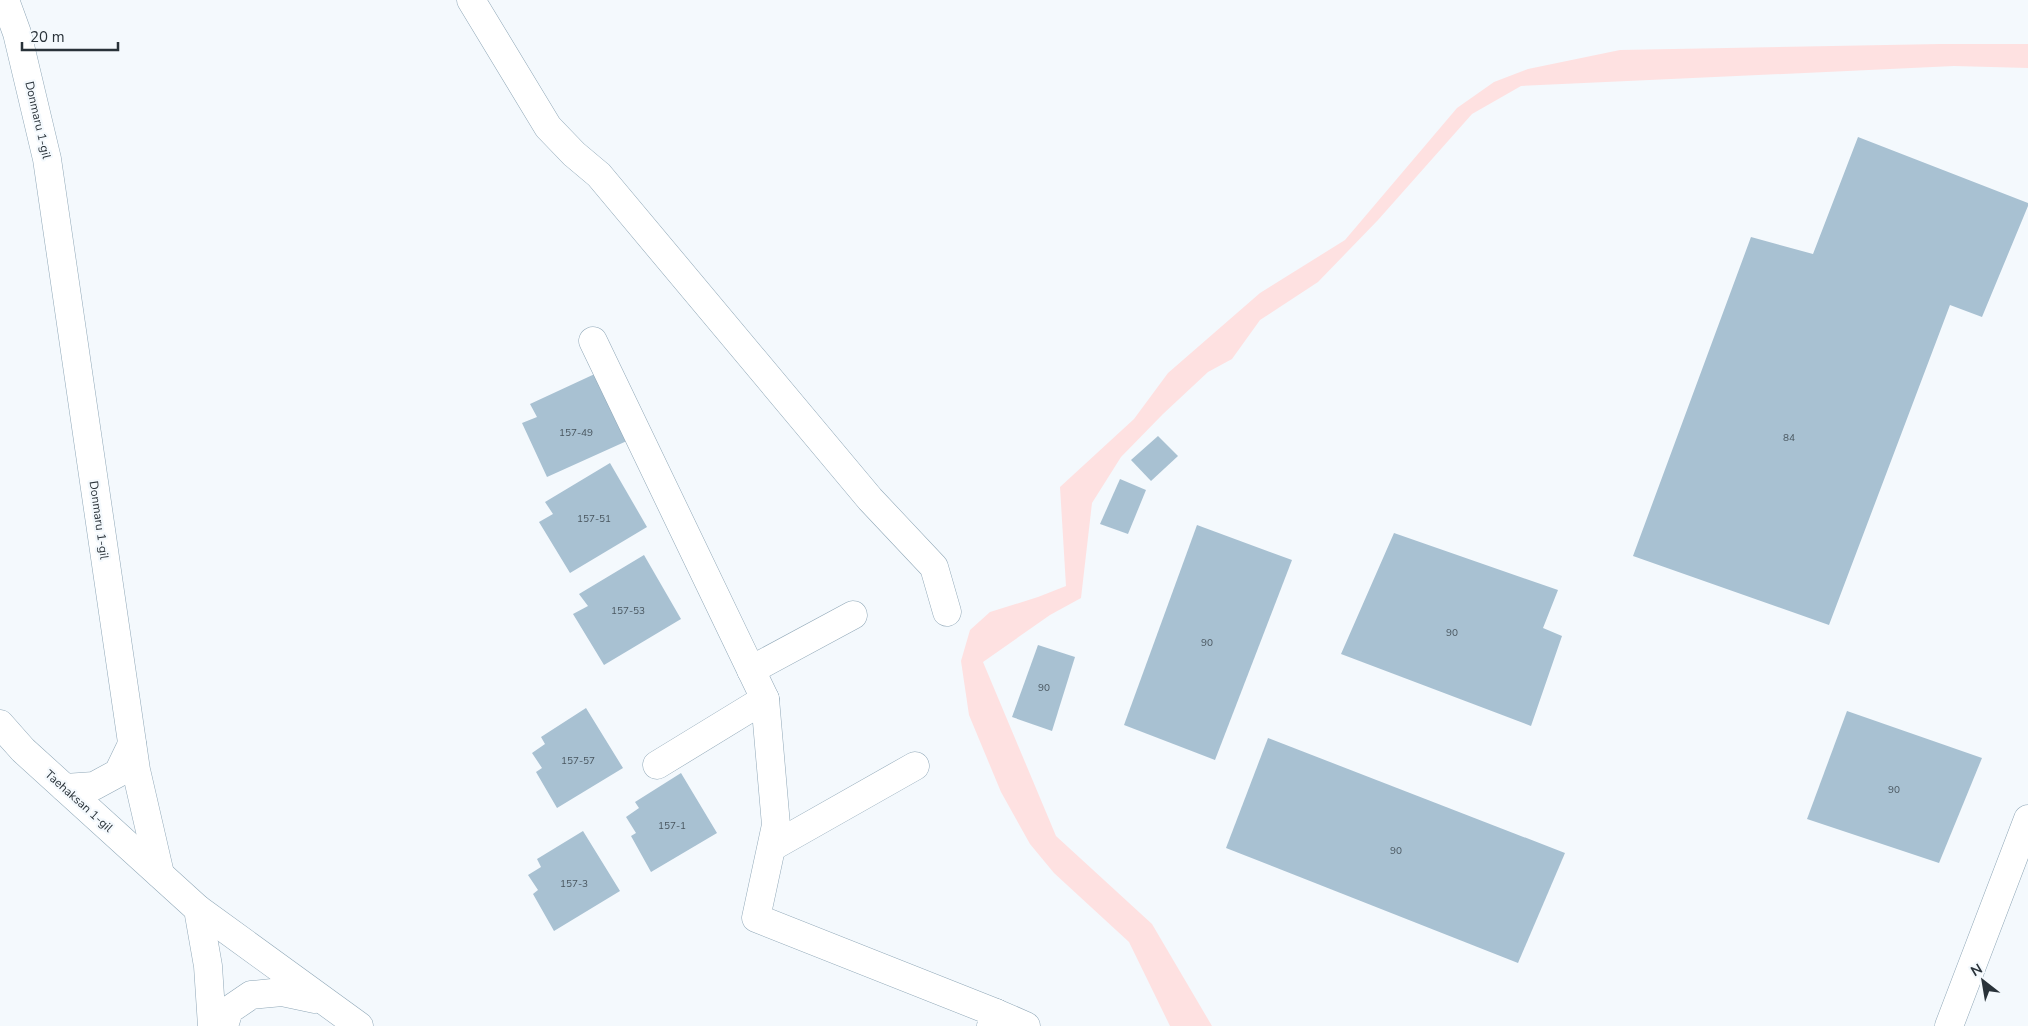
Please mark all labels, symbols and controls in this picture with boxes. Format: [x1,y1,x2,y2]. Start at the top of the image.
scale bar [22,20,119,52]
text: 20 m [30,27,65,47]
street label: Donmaru 1-gil [21,80,55,161]
house number: 157-49 [559,426,593,440]
house number: 84 [1783,431,1795,445]
street label: Donmaru 1-gil [86,480,112,561]
house number: 157-51 [577,512,611,526]
house number: 157-53 [611,604,645,618]
house number: 90 [1446,626,1458,640]
house number: 90 [1201,636,1213,650]
house number: 90 [1038,681,1050,695]
house number: 157-57 [561,754,595,768]
street label: Taehaksan 1-gil [42,766,117,836]
house number: 90 [1888,783,1900,797]
house number: 157-1 [658,819,686,833]
house number: 90 [1390,844,1402,858]
house number: 157-3 [560,877,588,891]
north arrow [1958,956,2008,1006]
text: N [1967,959,1986,981]

